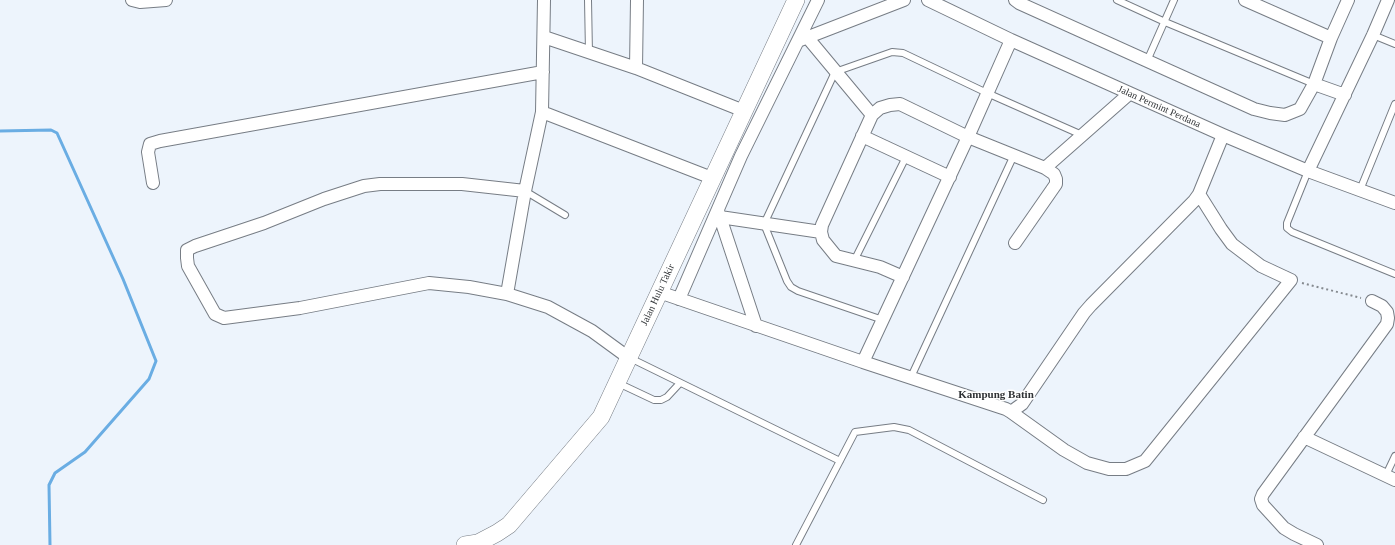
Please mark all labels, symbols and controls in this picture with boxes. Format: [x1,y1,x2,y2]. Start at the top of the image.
street label: Jalan Permint Perdana [1116,83,1202,131]
street label: Jalan Hulu Takir [639,262,677,328]
district label: Kampung Batin [958,388,1034,402]

